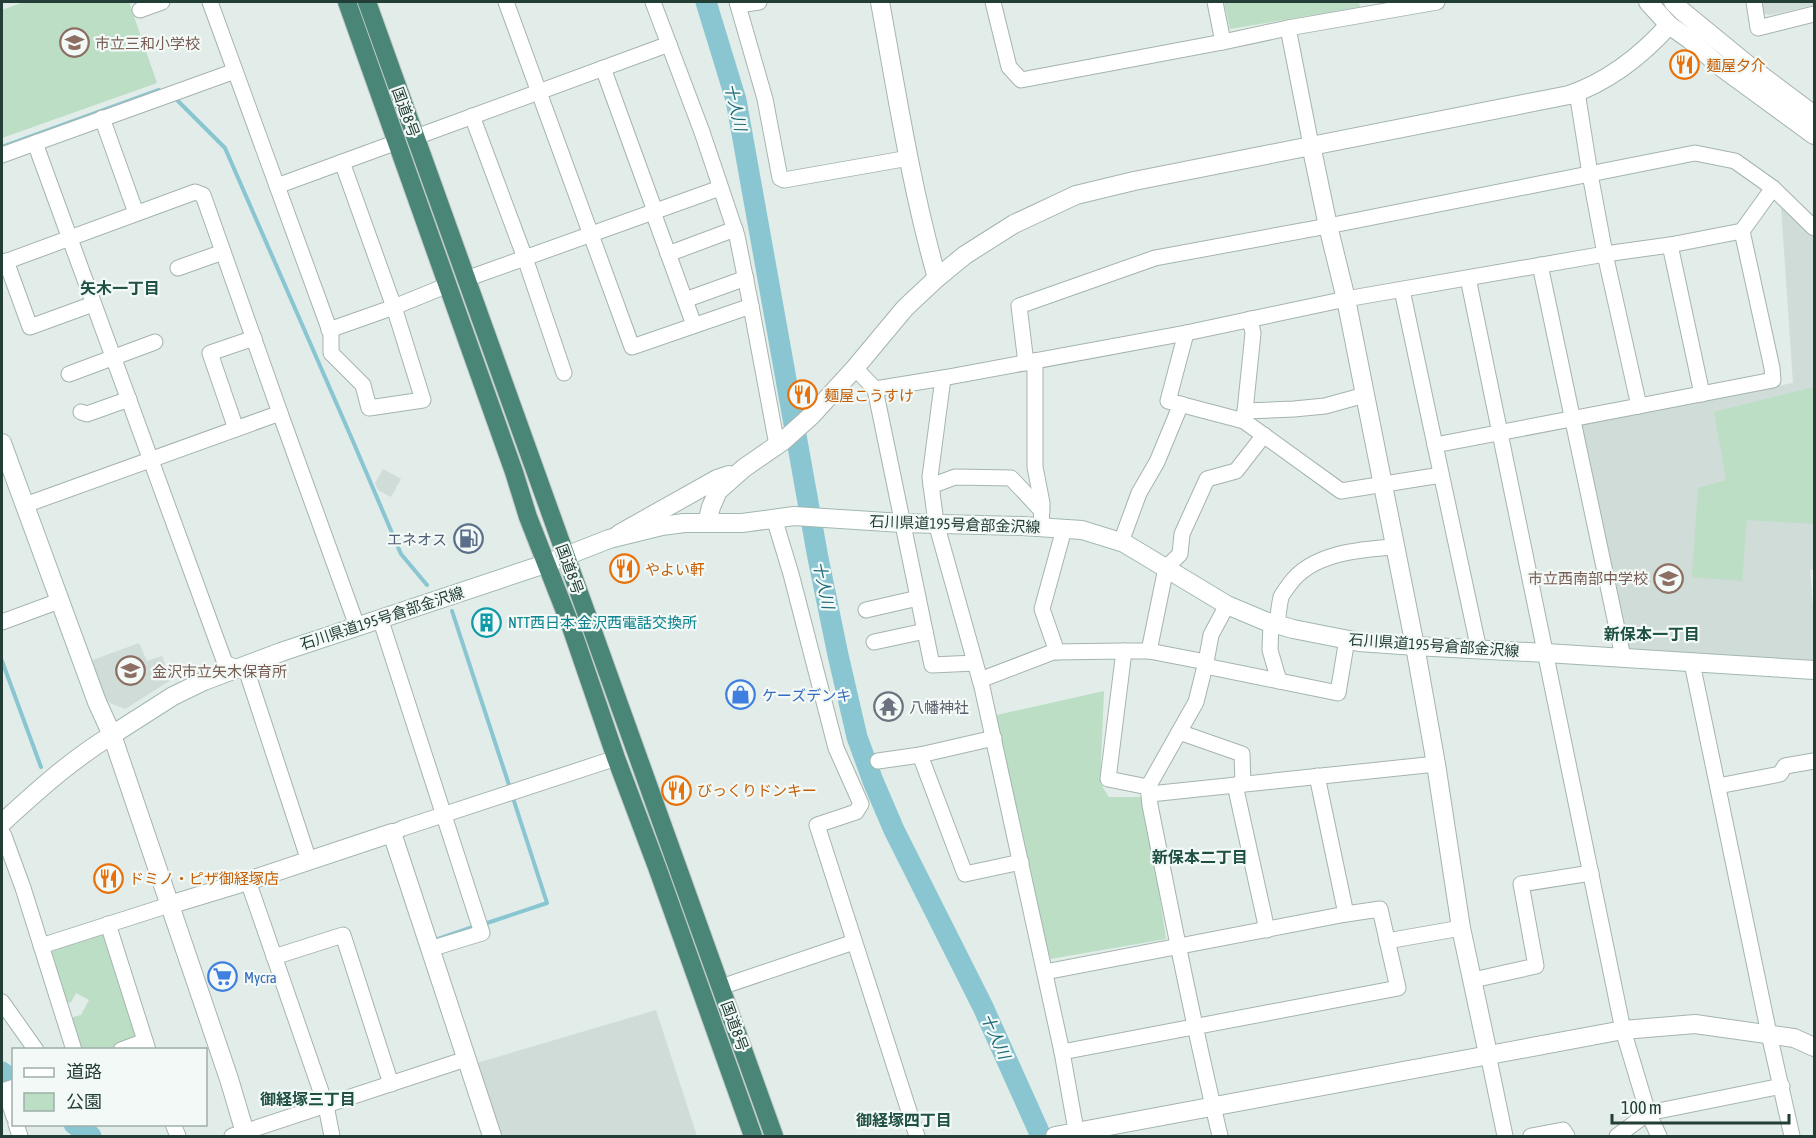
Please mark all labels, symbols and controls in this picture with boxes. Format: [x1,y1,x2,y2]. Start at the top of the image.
school or university icon: 市立三和小学校 [58,27,90,59]
place label: 市立三和小学校 [95,35,200,52]
restaurant icon: 麺屋夕介 [1669,49,1701,81]
place label: 麺屋夕介 [1706,57,1766,74]
water label: 十人川 [722,82,751,134]
street label: 国道8号 [389,85,423,139]
district label: 矢木一丁目 [80,279,160,297]
restaurant icon: 麺屋こうすけ [787,379,819,411]
place label: 麺屋こうすけ [824,387,914,404]
street label: 石川県道195号倉部金沢線 [869,513,1041,535]
fuel station icon: エネオス [452,523,484,555]
place label: エネオス [387,531,447,548]
street label: 国道8号 [553,542,587,596]
restaurant icon: やよい軒 [608,553,640,585]
water label: 十人川 [810,560,838,612]
place label: やよい軒 [645,561,705,578]
school or university icon: 市立西南部中学校 [1653,562,1685,594]
place label: 市立西南部中学校 [1528,570,1648,587]
street label: 石川県道195号倉部金沢線 [298,583,466,653]
building icon: NTT西日本 金沢西電話交換所 [471,606,503,638]
place label: NTT西日本 金沢西電話交換所 [508,614,697,631]
district label: 新保本一丁目 [1604,625,1700,643]
street label: 石川県道195号倉部金沢線 [1348,631,1520,659]
school or university icon: 金沢市立矢木保育所 [115,655,147,687]
place label: 金沢市立矢木保育所 [152,663,287,680]
shop icon: ケーズデンキ [725,679,757,711]
place label: ケーズデンキ [762,687,851,704]
temple icon: 八幡神社 [872,691,904,723]
place label: 八幡神社 [909,699,969,716]
restaurant icon: びっくりドンキー [660,774,692,806]
place label: びっくりドンキー [697,782,817,799]
district label: 新保本二丁目 [1152,848,1248,866]
restaurant icon: ドミノ・ピザ御経塚店 [92,862,124,894]
place label: ドミノ・ピザ御経塚店 [129,870,279,887]
supermarket icon: Mycra [207,961,239,993]
place label: Mycra [244,969,277,986]
street label: 国道8号 [718,999,752,1053]
water label: 十人川 [978,1010,1015,1063]
legend [12,1048,207,1126]
text: 道路 [66,1061,102,1082]
scale bar [1612,1087,1789,1125]
district label: 御経塚三丁目 [260,1090,356,1108]
text: 公園 [66,1091,102,1112]
text: 100 m [1621,1097,1662,1118]
district label: 御経塚四丁目 [856,1111,952,1129]

